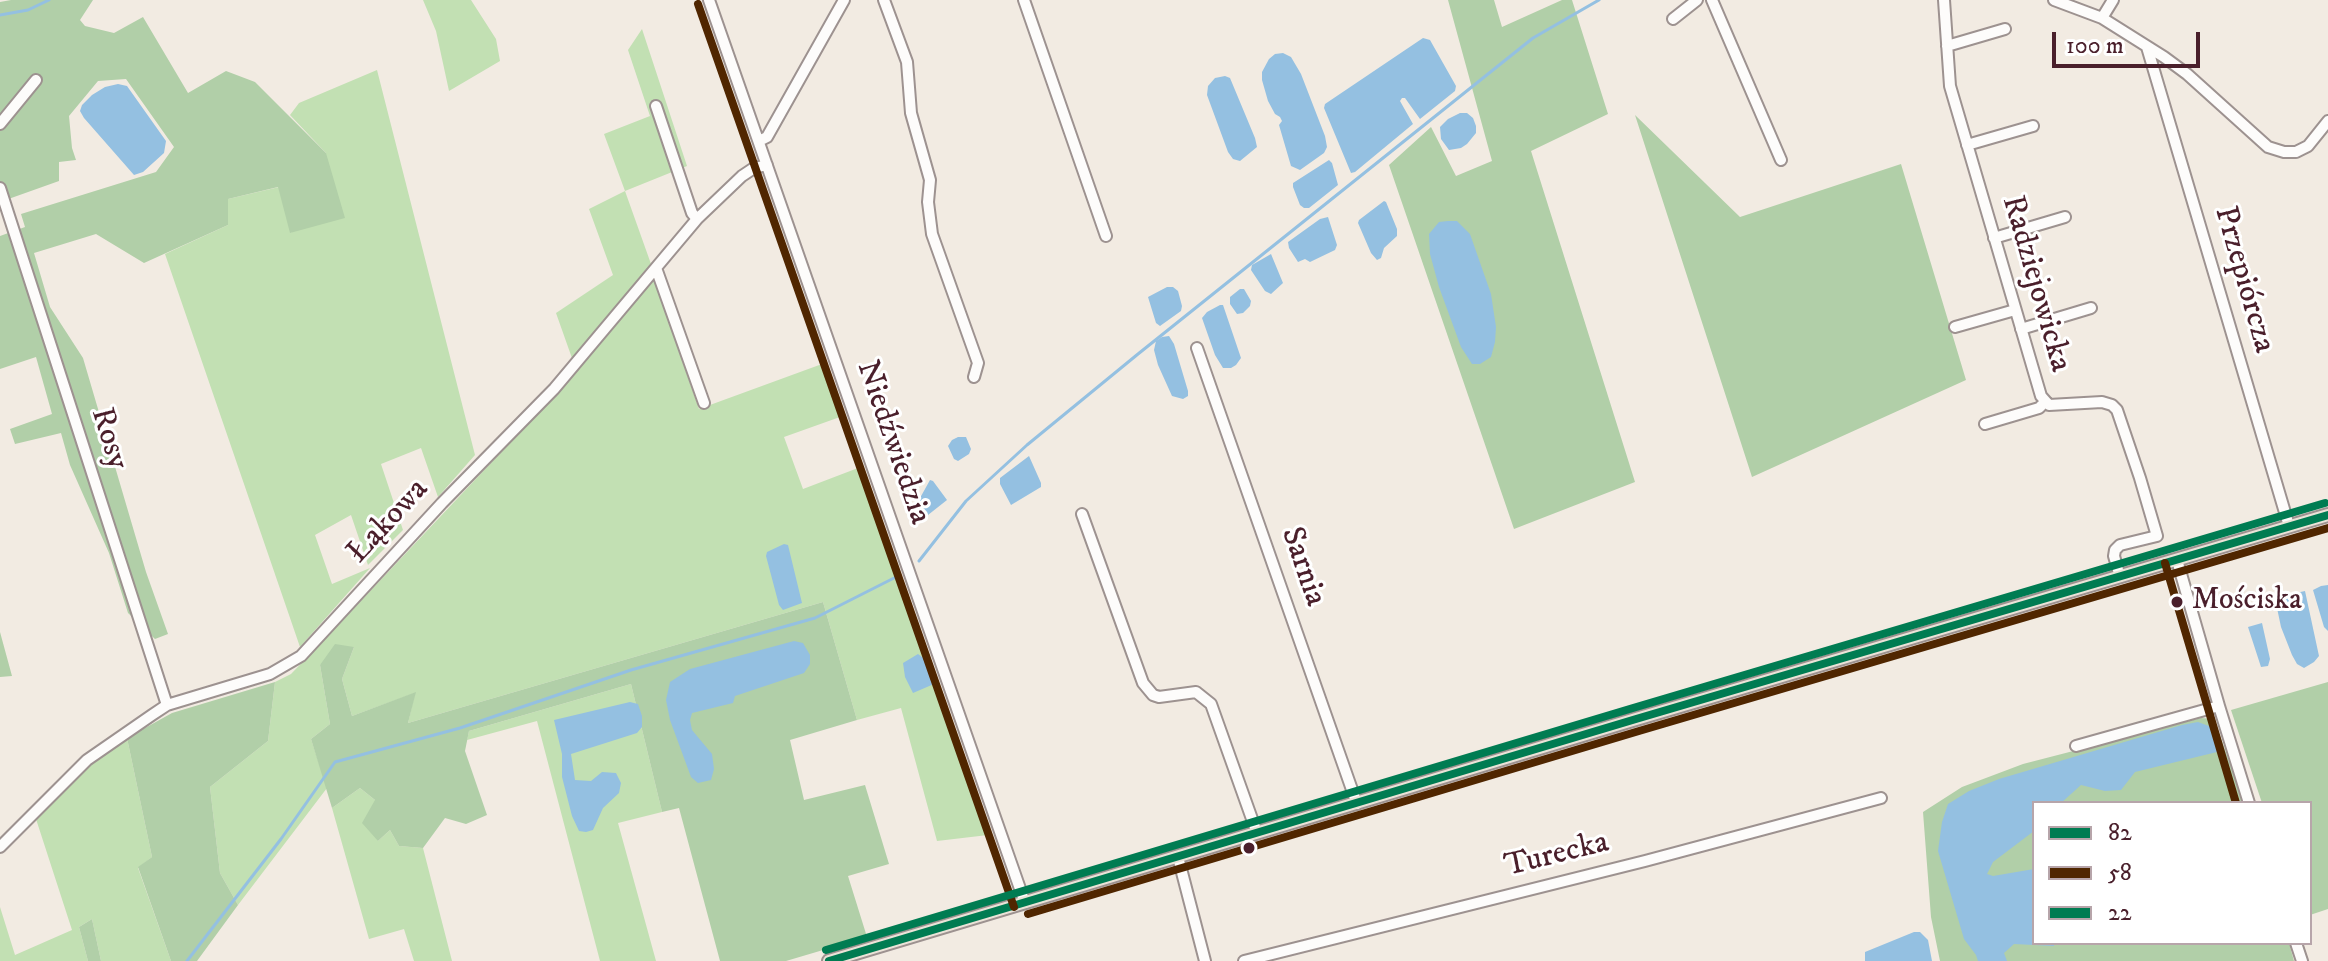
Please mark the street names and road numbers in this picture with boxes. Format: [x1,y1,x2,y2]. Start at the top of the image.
street label: Radziejowicka [1992,192,2078,376]
street label: Przepiórcza [2204,202,2282,358]
street label: Niedźwiedzia [846,356,938,530]
street label: Rosy [80,403,136,475]
street label: Łąkowa [340,472,438,572]
street label: Sarnia [1271,523,1333,611]
street label: Turecka [1501,825,1613,887]

